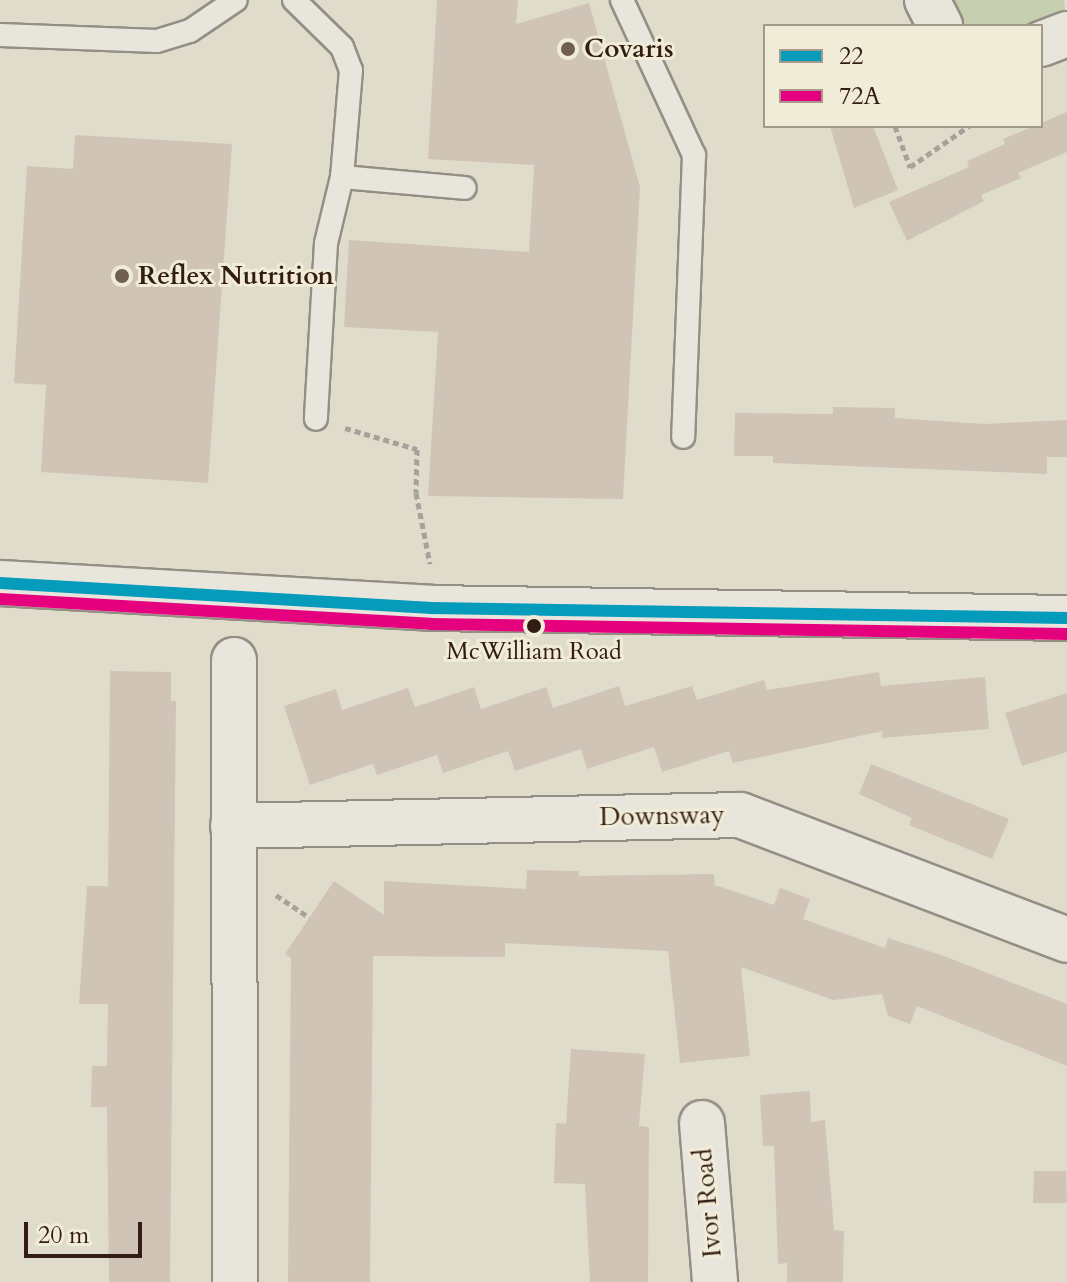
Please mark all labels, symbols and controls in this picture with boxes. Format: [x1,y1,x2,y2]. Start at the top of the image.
legend [763,24,1043,128]
place label: Covaris [584,33,674,65]
marker: Covaris [559,40,577,58]
text: 22 [839,40,864,73]
text: 72A [839,80,881,113]
place label: Reflex Nutrition [138,260,334,292]
marker: Reflex Nutrition [113,267,131,285]
marker: McWilliam Road [526,618,542,634]
place label: McWilliam Road [446,638,622,666]
street label: Downsway [599,799,725,833]
street label: Ivor Road [688,1147,728,1259]
scale bar [28,1206,146,1256]
text: 20 m [38,1219,89,1252]

